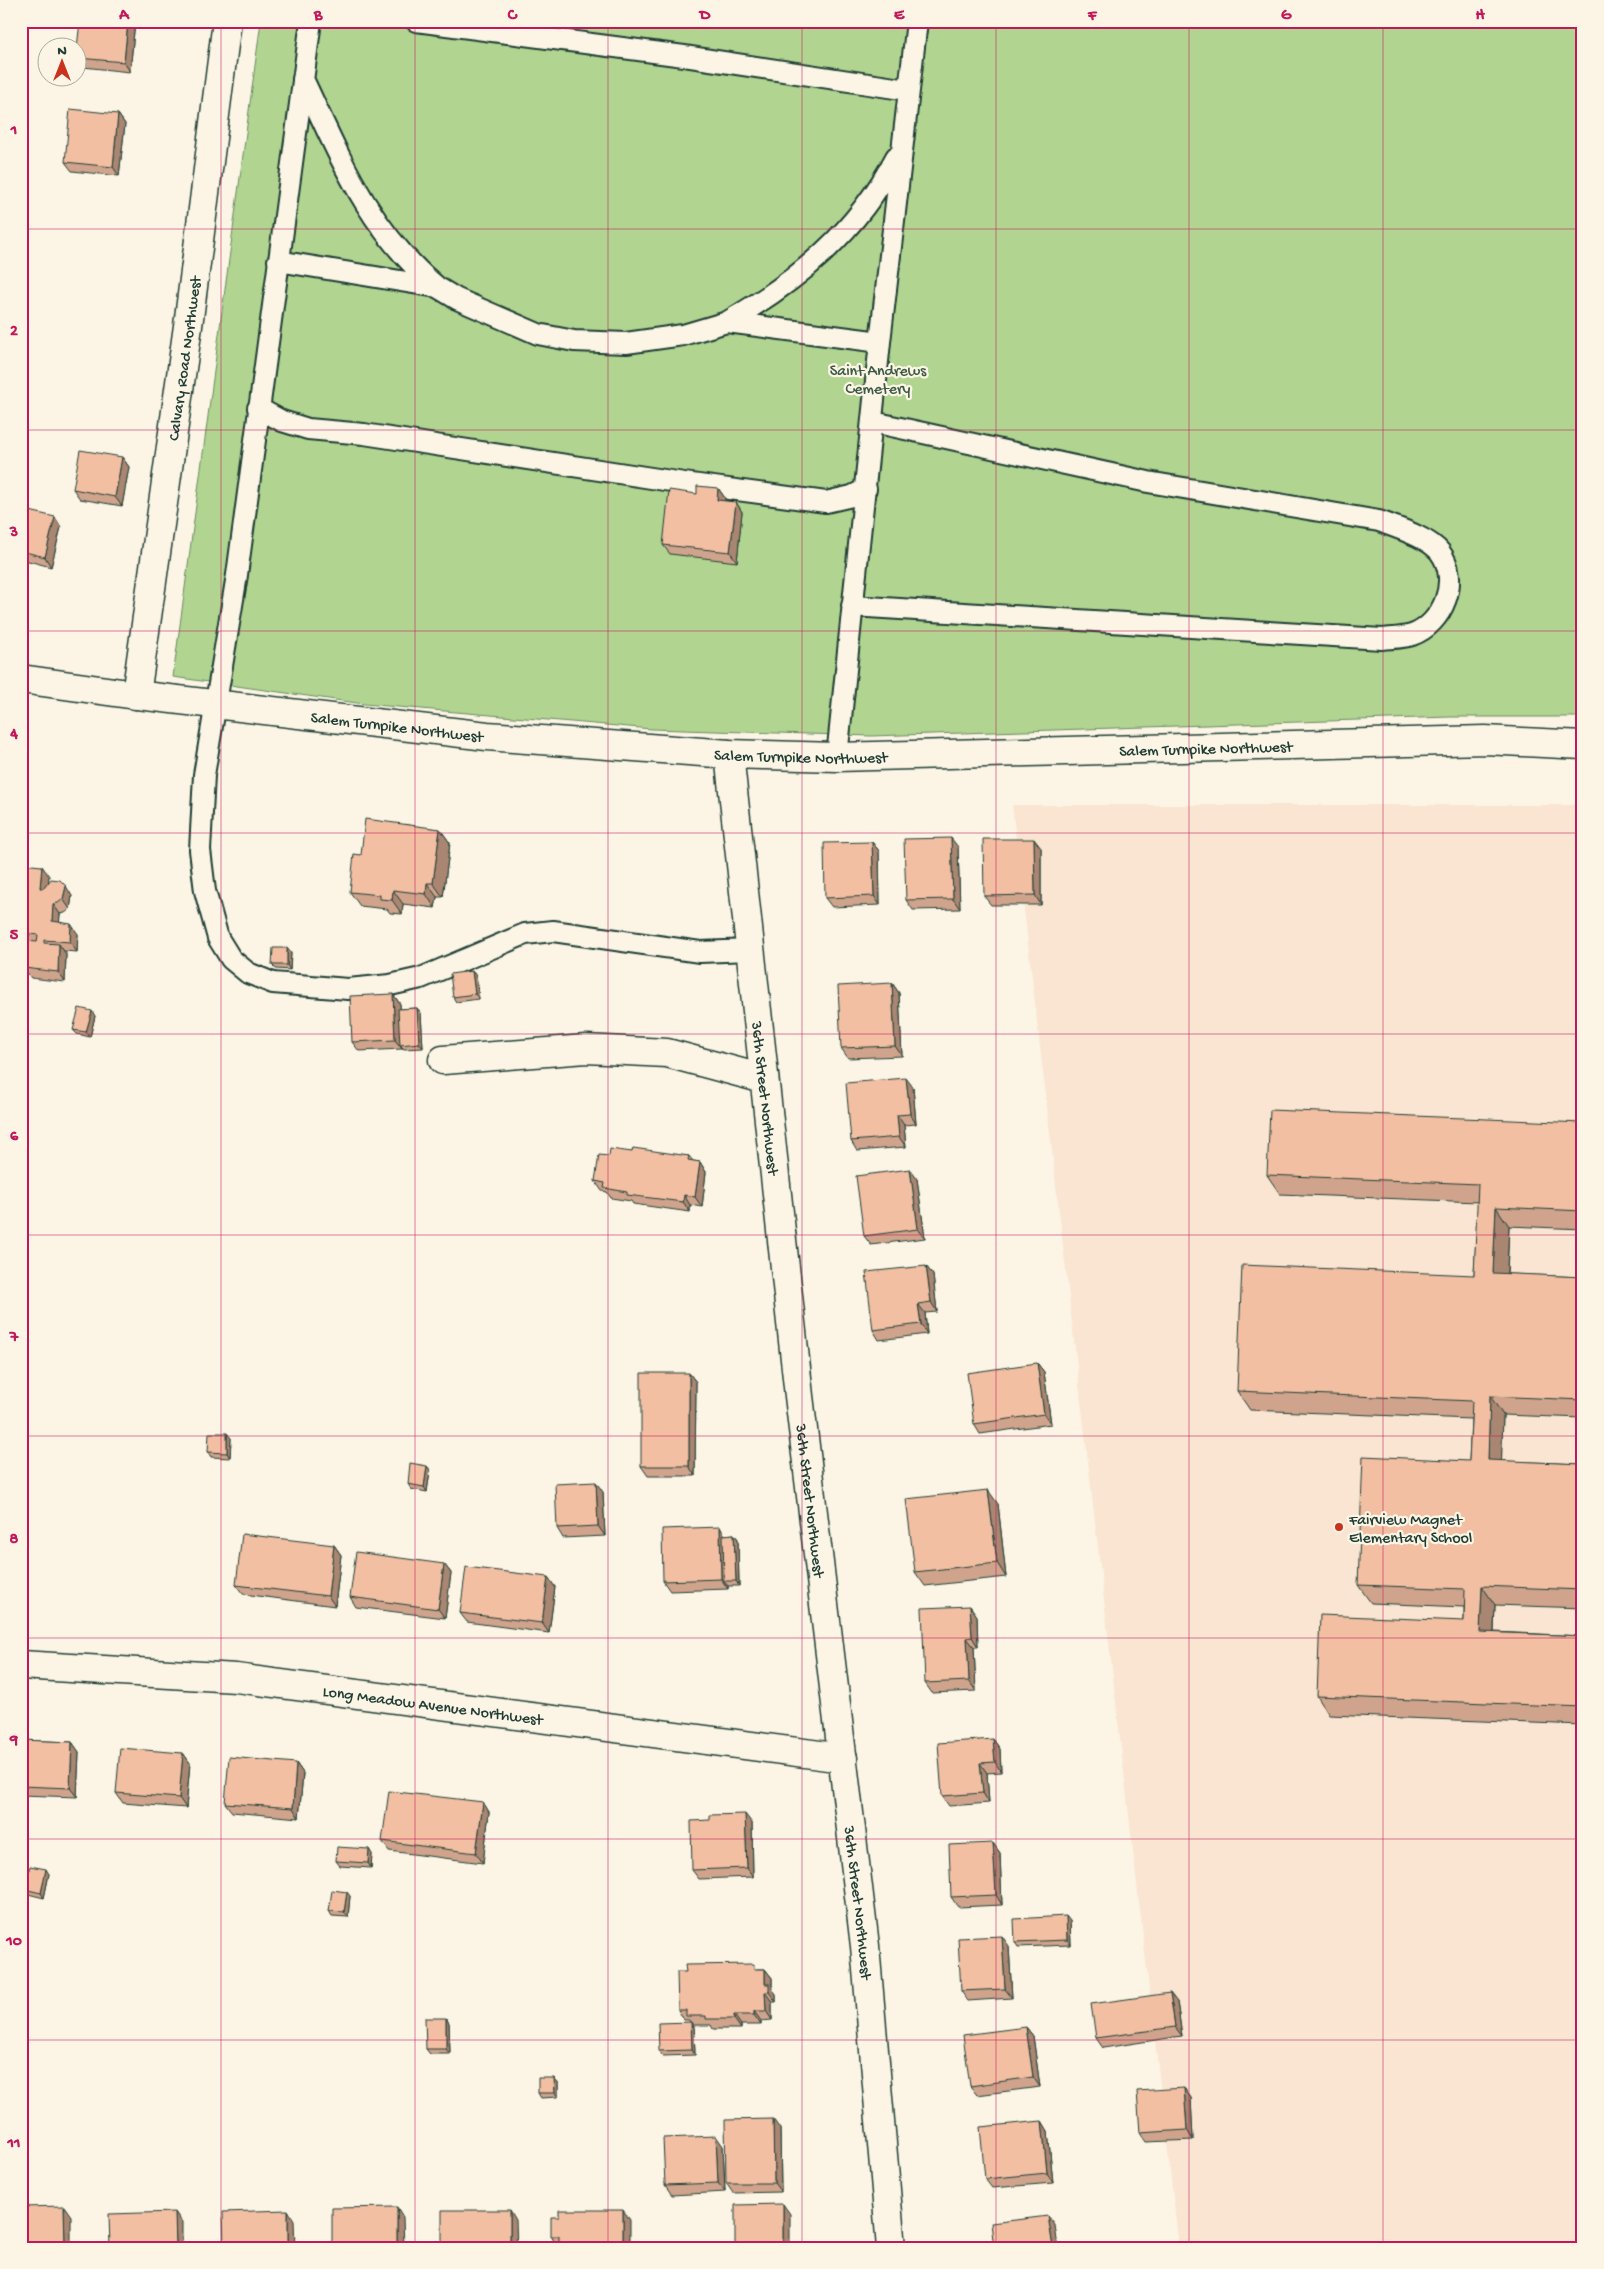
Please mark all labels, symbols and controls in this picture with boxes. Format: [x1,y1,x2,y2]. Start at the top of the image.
text: A [118,7,130,26]
text: B [313,7,323,26]
text: C [507,7,518,26]
text: D [698,7,711,26]
text: E [894,7,905,26]
text: F [1087,7,1098,26]
text: G [1281,7,1292,26]
text: H [1475,7,1485,26]
north arrow [38,38,88,88]
text: N [57,43,67,60]
text: 1 [10,122,17,141]
street label: Calvary Road Northwest [166,274,207,442]
text: 2 [10,323,18,342]
park label: Saint Andrews Cemetery [830,363,927,400]
text: 3 [9,524,18,543]
street label: Salem Turnpike Northwest [309,709,485,749]
text: 4 [9,726,18,745]
street label: Salem Turnpike Northwest [1119,739,1294,763]
street label: Salem Turnpike Northwest [713,747,889,770]
text: 5 [10,927,19,946]
street label: 36th Street Northwest [745,1020,781,1178]
text: 6 [10,1128,19,1147]
text: 7 [9,1329,19,1348]
street label: 36th Street Northwest [789,1422,827,1580]
place label: Fairview Magnet Elementary School [1348,1512,1472,1549]
marker: Fairview Magnet Elementary School [1333,1521,1345,1533]
text: 8 [10,1531,19,1550]
street label: Long Meadow Avenue Northwest [321,1684,545,1731]
text: 9 [9,1732,18,1751]
street label: 36th Street Northwest [838,1824,874,1982]
text: 10 [5,1933,22,1952]
text: 11 [7,2135,20,2154]

